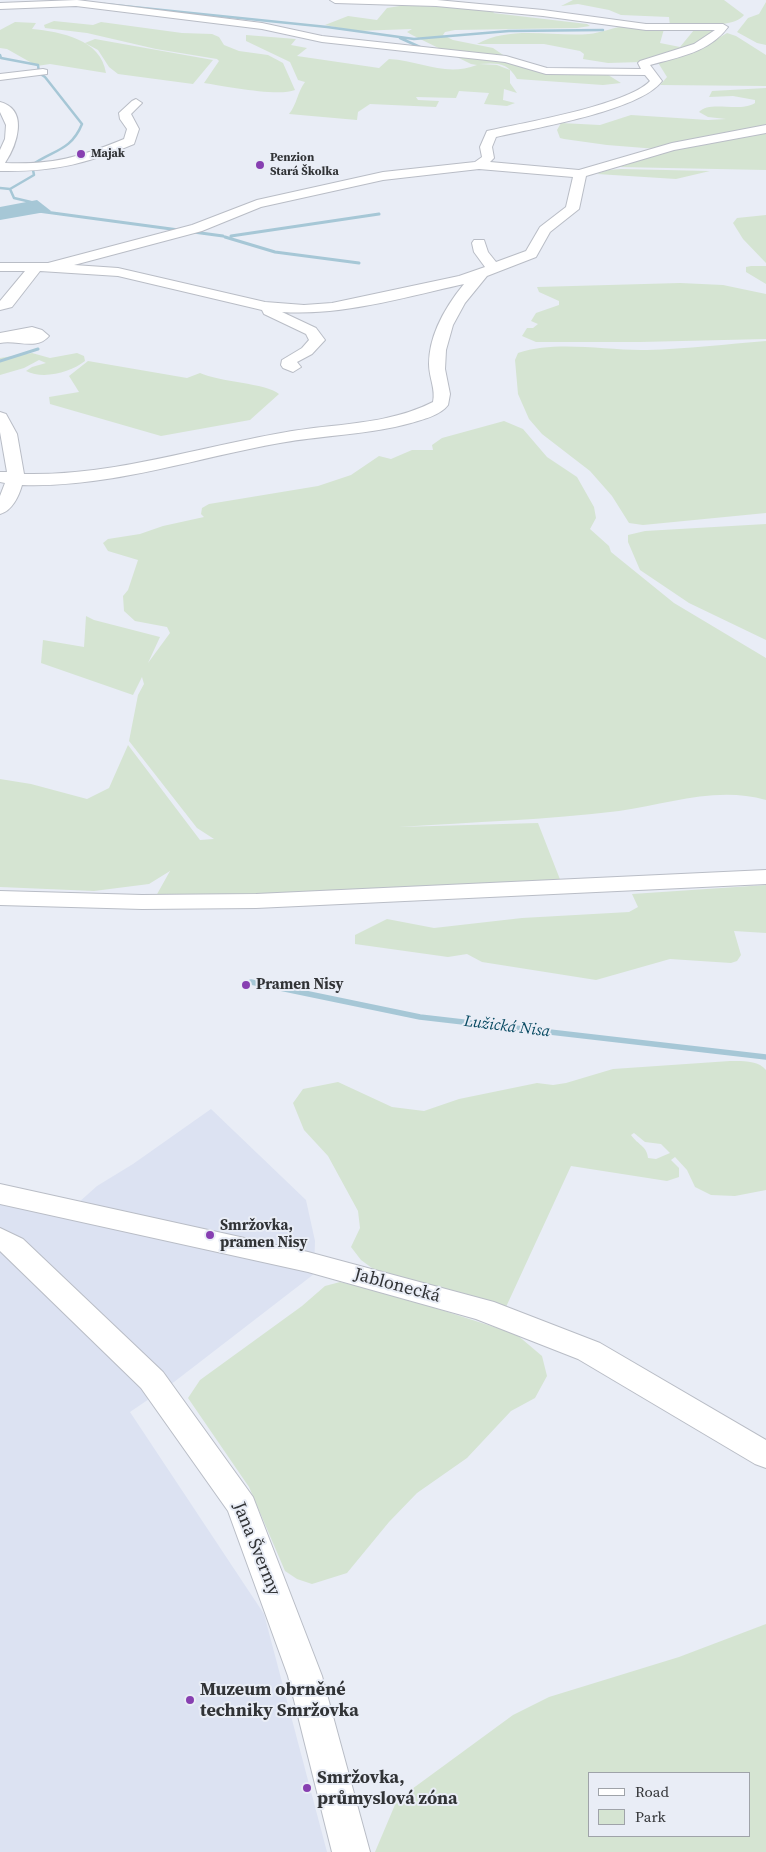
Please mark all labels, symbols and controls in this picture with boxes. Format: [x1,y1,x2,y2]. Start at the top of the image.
place label: Majak [91,147,125,161]
marker: Majak [75,148,87,160]
place label: Penzion Stará Školka [270,151,339,179]
marker: Penzion Stará Školka [254,159,266,171]
place label: Pramen Nisy [256,976,344,994]
marker: Pramen Nisy [240,979,252,991]
water label: Lužická Nisa [463,1012,551,1042]
place label: Smržovka, pramen Nisy [220,1217,308,1252]
marker: Smržovka, pramen Nisy [204,1229,216,1241]
street label: Jablonecká [351,1264,443,1308]
street label: Jana Švermy [227,1499,285,1599]
place label: Muzeum obrněné techniky Smržovka [200,1679,359,1722]
marker: Muzeum obrněné techniky Smržovka [184,1694,196,1706]
place label: Smržovka, průmyslová zóna [317,1767,458,1810]
legend [588,1772,751,1837]
text: Road [635,1781,669,1802]
marker: Smržovka, průmyslová zóna [301,1782,313,1794]
text: Park [635,1806,666,1827]

